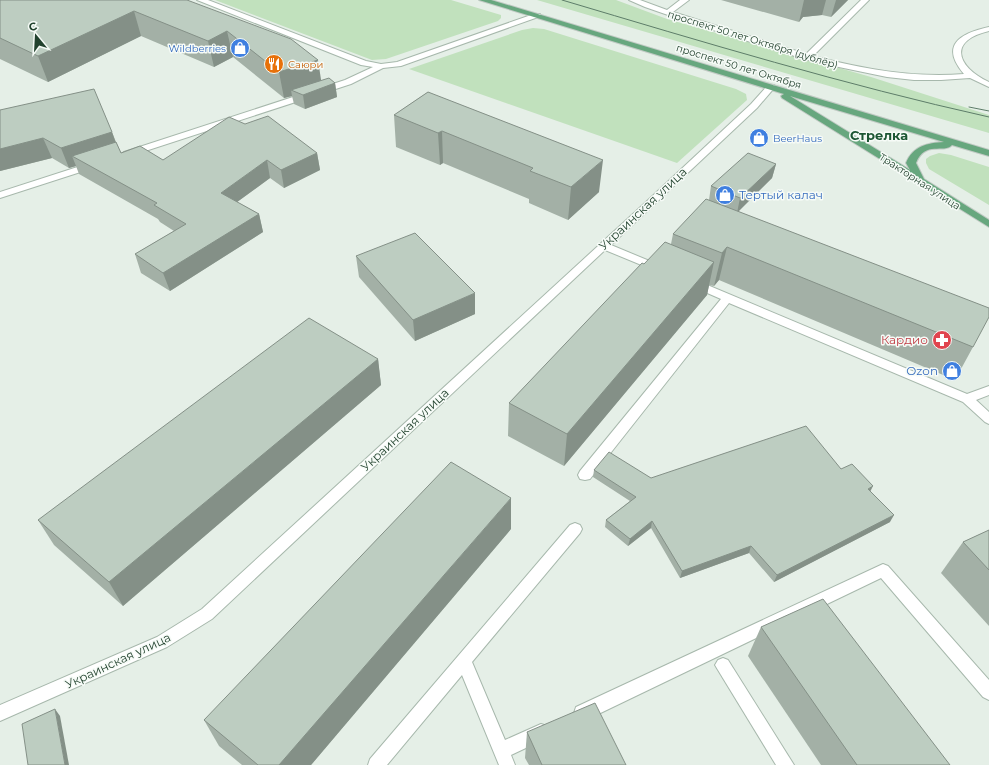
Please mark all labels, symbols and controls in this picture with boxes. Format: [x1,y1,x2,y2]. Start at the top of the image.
street label: проспект 50 лет Октября (дублёр) [666,7,840,71]
north arrow [16,16,56,56]
text: С [27,19,39,34]
shop icon: Wildberries [229,37,251,59]
street label: проспект 50 лет Октября [675,41,803,91]
place label: Wildberries [169,42,226,55]
restaurant icon: Саюри [263,53,285,75]
place label: Саюри [288,58,323,71]
shop icon: BeerHaus [748,127,770,149]
district label: Стрелка [850,127,908,143]
place label: BeerHaus [773,132,822,145]
street label: Тракторная улица [877,150,963,213]
street label: Украинская улица [596,164,690,253]
shop icon: Тертый калач [714,184,736,206]
place label: Тертый калач [739,187,823,202]
pharmacy icon: Кардио [931,329,953,351]
place label: Кардио [881,332,928,347]
shop icon: Ozon [941,360,963,382]
place label: Ozon [906,363,938,378]
street label: Украинская улица [358,385,452,474]
street label: Украинская улица [63,630,173,692]

